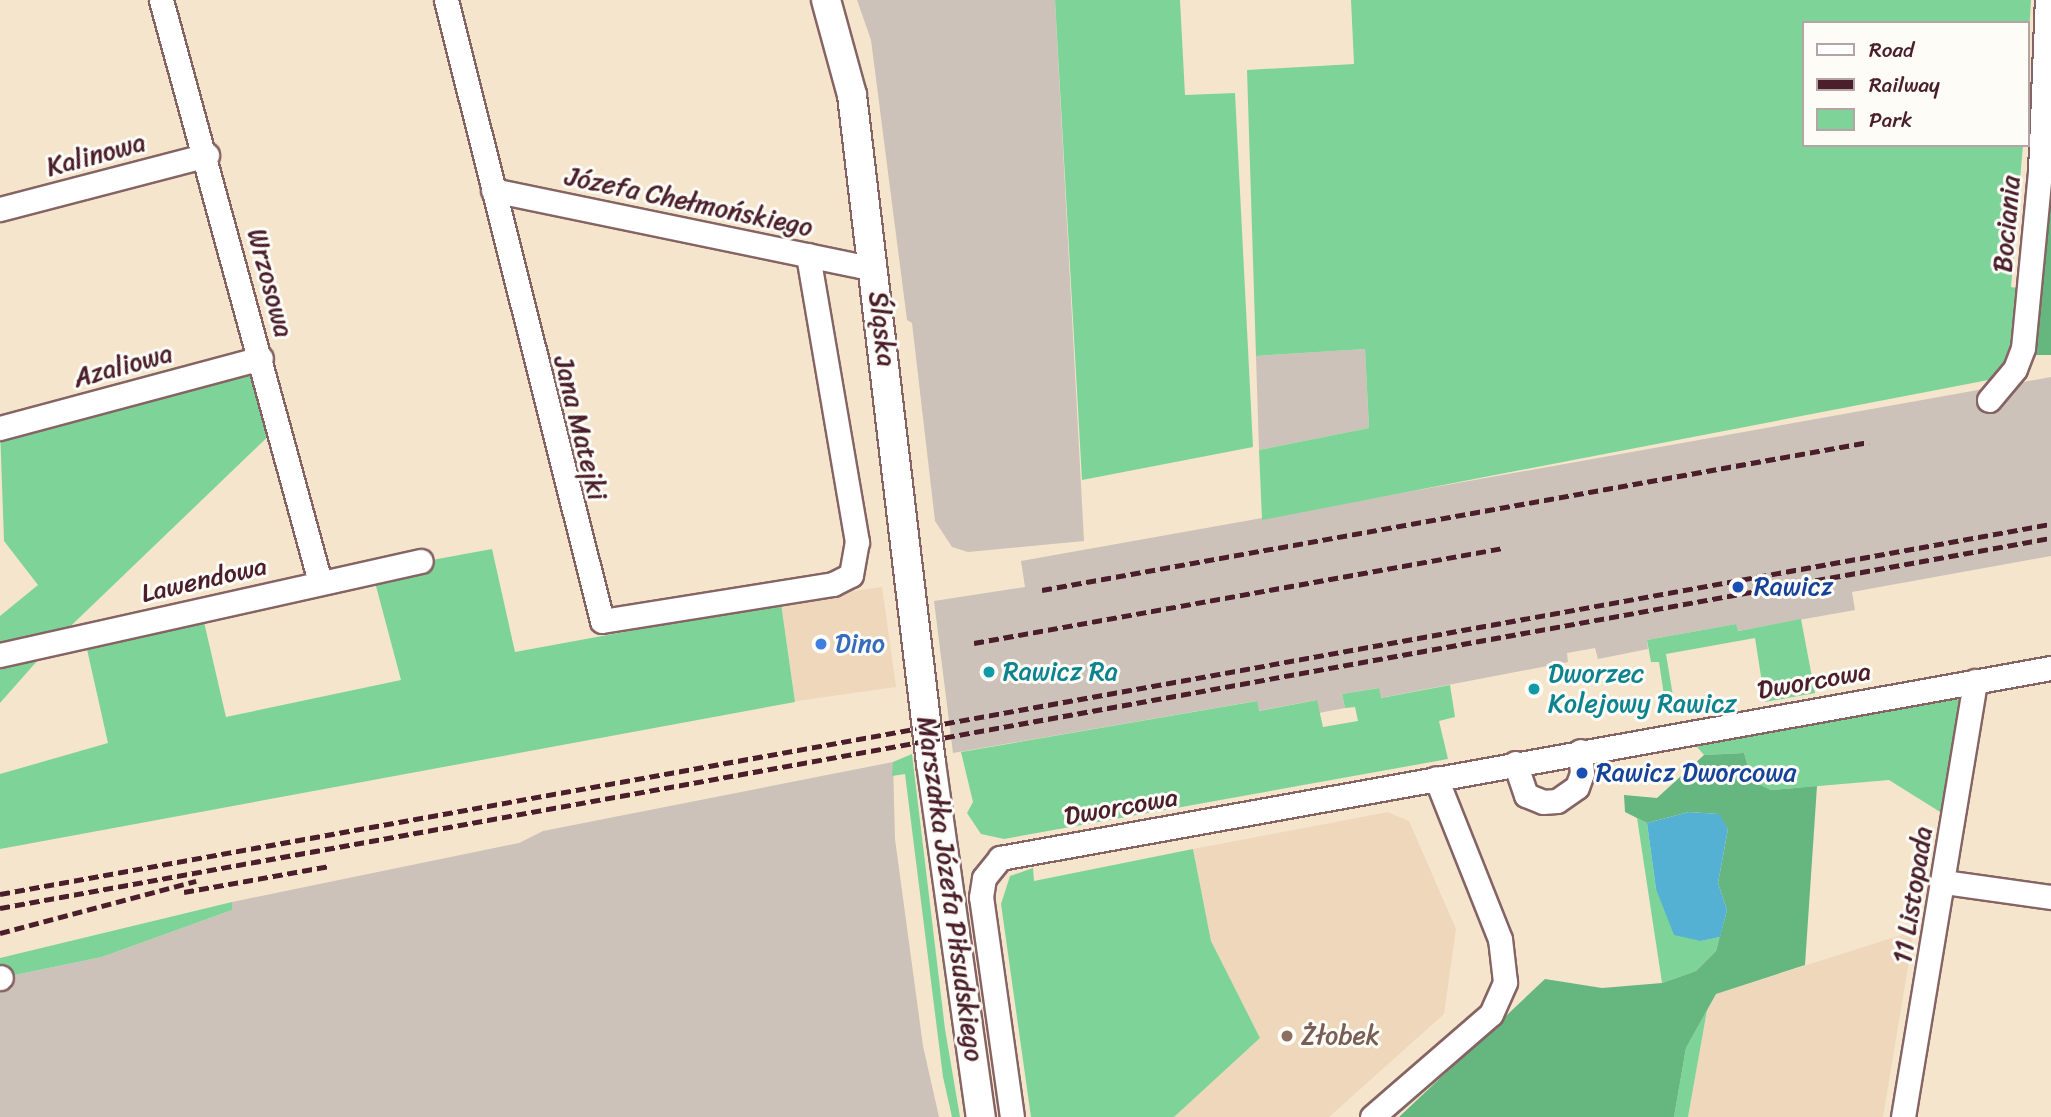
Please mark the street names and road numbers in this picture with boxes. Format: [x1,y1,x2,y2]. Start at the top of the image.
street label: Kalinowa [43,127,149,183]
street label: Józefa Chełmońskiego [562,160,816,244]
street label: Bociania [1987,174,2027,274]
street label: Wrzosowa [241,225,299,341]
street label: Śląska [862,290,902,368]
street label: Azaliowa [70,338,176,394]
street label: Jana Matejki [547,353,613,503]
street label: Lawendowa [138,550,270,610]
street label: Dworcowa [1755,656,1873,706]
street label: Marszałka Józefa Piłsudskiego [910,714,990,1064]
street label: Dworcowa [1062,782,1180,832]
street label: 11 Listopada [1887,824,1939,966]

